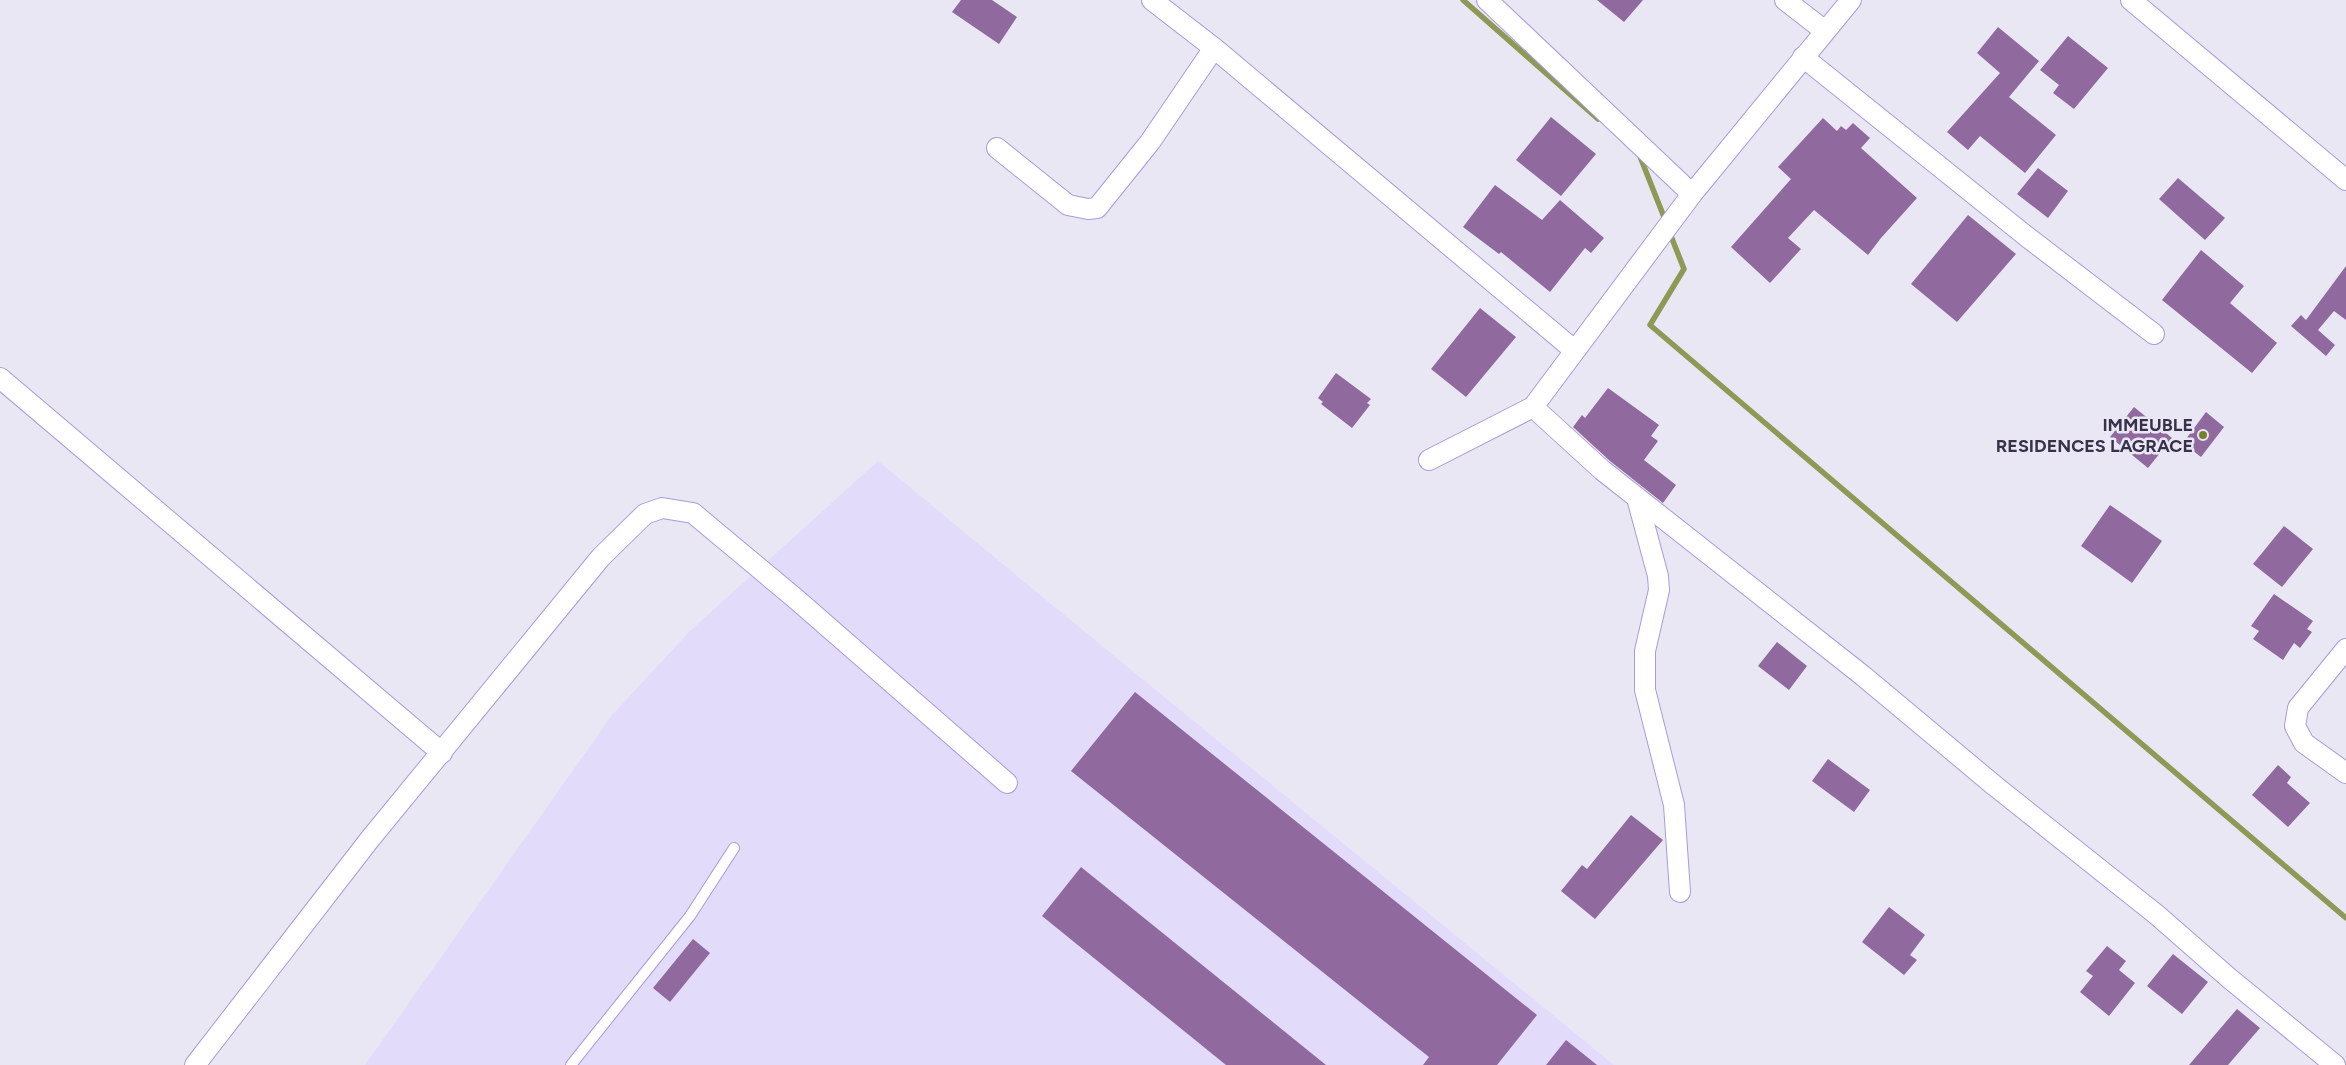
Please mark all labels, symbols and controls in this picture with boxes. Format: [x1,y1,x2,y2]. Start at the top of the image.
place label: IMMEUBLE RESIDENCES LAGRACE [1996,414,2193,457]
marker: IMMEUBLE RESIDENCES LAGRACE [2197,429,2209,441]

